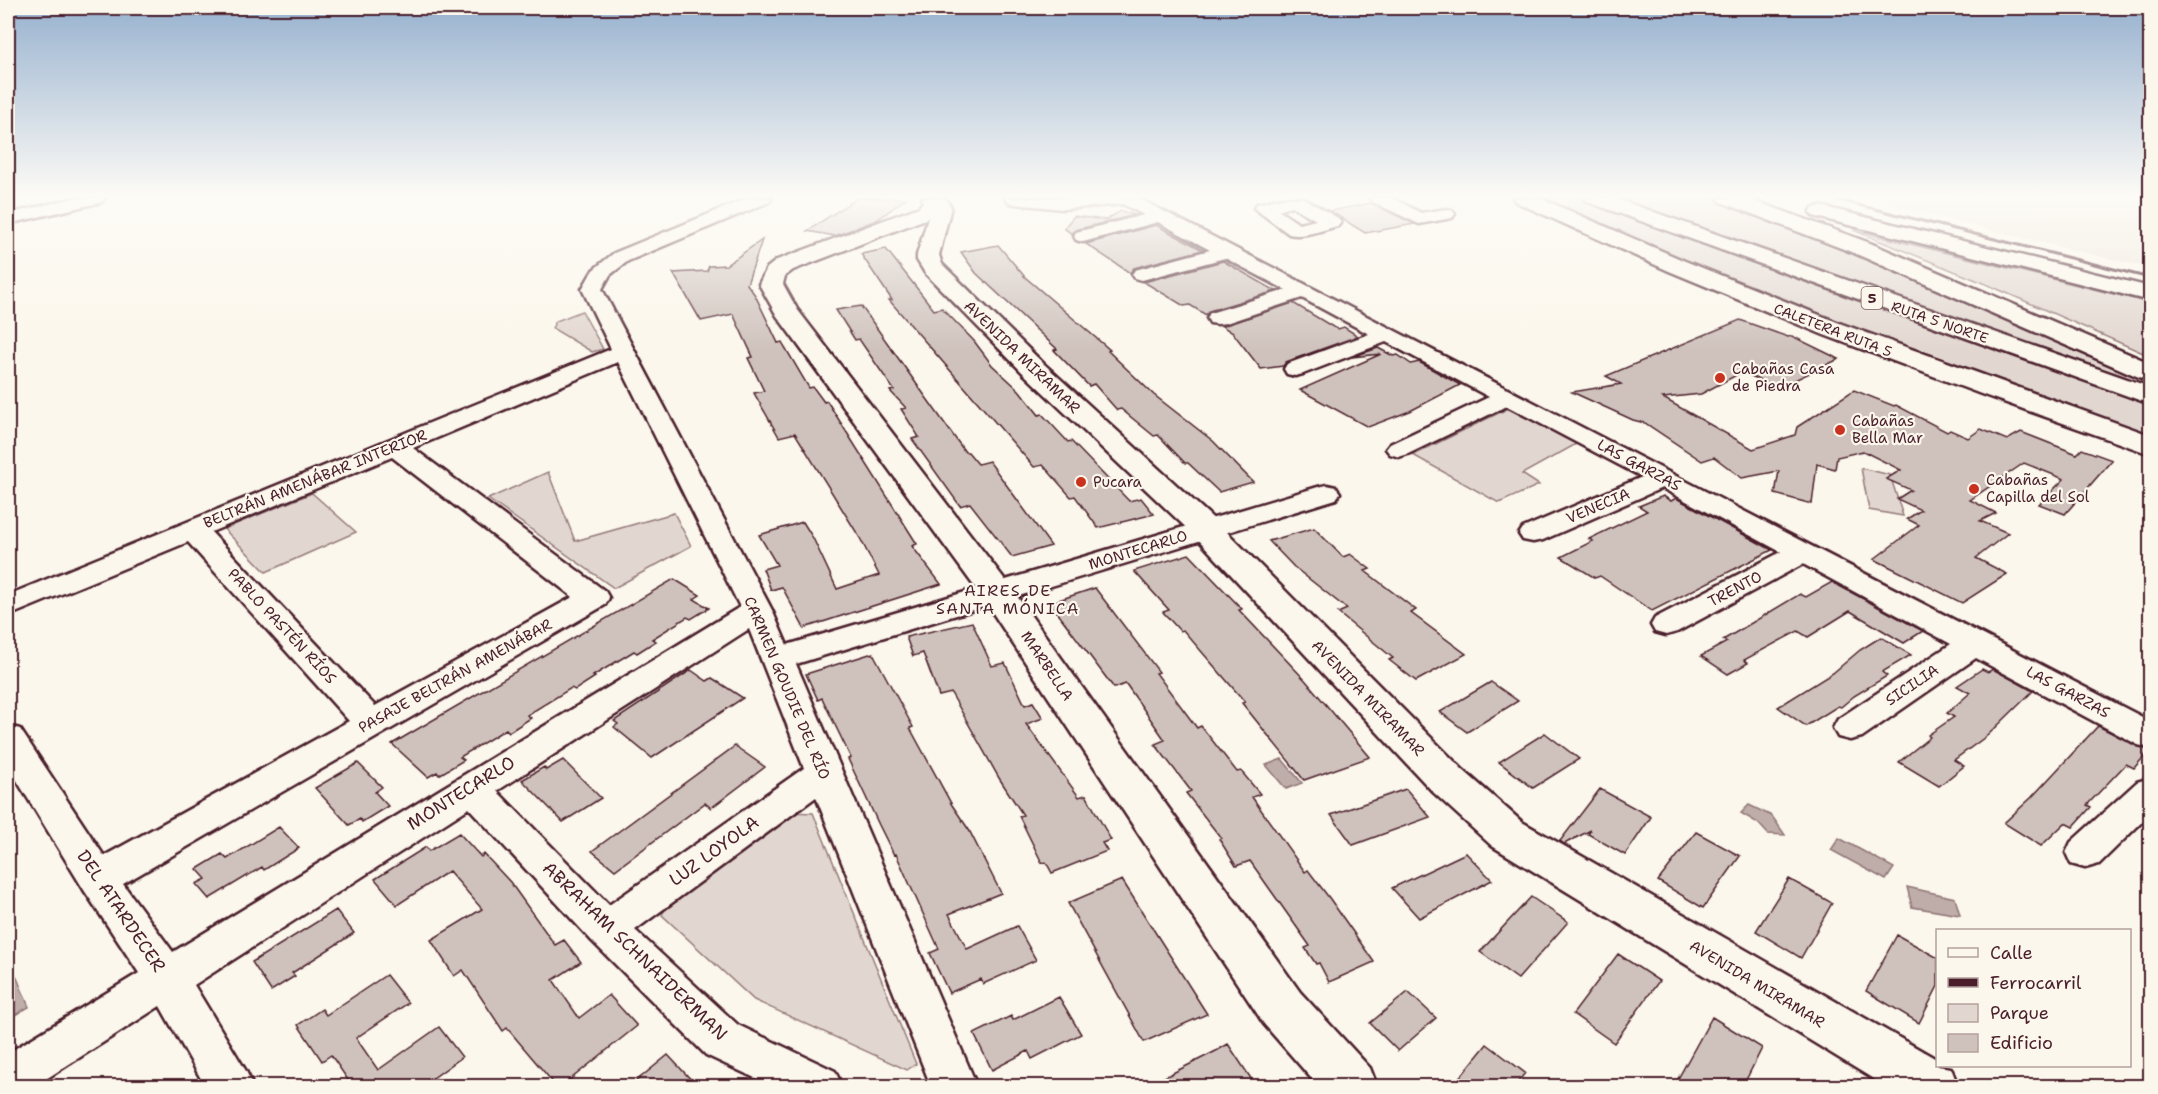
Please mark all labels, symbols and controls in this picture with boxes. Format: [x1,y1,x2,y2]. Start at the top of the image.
road number: 5 [1862,287,1882,309]
street label: AVENIDA MIRAMAR [960,296,1084,418]
street label: RUTA 5 NORTE [1889,297,1991,347]
street label: CALETERA RUTA 5 [1771,299,1895,361]
place label: Cabañas Casa de Piedra [1732,359,1835,396]
marker: Cabañas Casa de Piedra [1713,371,1727,385]
place label: Cabañas Bella Mar [1852,411,1923,448]
marker: Cabañas Bella Mar [1833,423,1847,437]
street label: BELTRÁN AMENÁBAR INTERIOR [200,424,430,533]
street label: LAS GARZAS [1594,435,1684,495]
place label: Cabañas Capilla del Sol [1986,470,2090,507]
place label: Pucara [1093,472,1143,492]
marker: Pucara [1074,475,1088,489]
marker: Cabañas Capilla del Sol [1967,482,1981,496]
street label: VENECIA [1563,484,1633,528]
street label: MONTECARLO [1086,525,1190,575]
street label: PABLO PASTÉN RÍOS [223,563,341,688]
street label: TRENTO [1705,566,1765,612]
district label: AIRES DE SANTA MÓNICA [936,580,1080,619]
street label: CARMEN GOUDIE DEL RÍO [739,593,836,782]
street label: PASAJE BELTRÁN AMENÁBAR [354,613,555,738]
street label: MARBELLA [1016,627,1078,705]
street label: AVENIDA MIRAMAR [1307,636,1429,760]
street label: SICILIA [1881,660,1943,710]
street label: LAS GARZAS [2023,662,2113,722]
street label: MONTECARLO [403,750,519,836]
street label: LUZ LOYOLA [664,810,764,892]
street label: DEL ATARDECER [71,845,171,977]
street label: ABRAHAM SCHNAIDERMAN [537,856,733,1046]
legend [1936,929,2131,1067]
street label: AVENIDA MIRAMAR [1686,936,1828,1032]
text: Calle [1990,941,2033,965]
text: Ferrocarril [1990,971,2082,995]
text: Parque [1990,1001,2049,1025]
text: Edificio [1990,1031,2053,1055]

